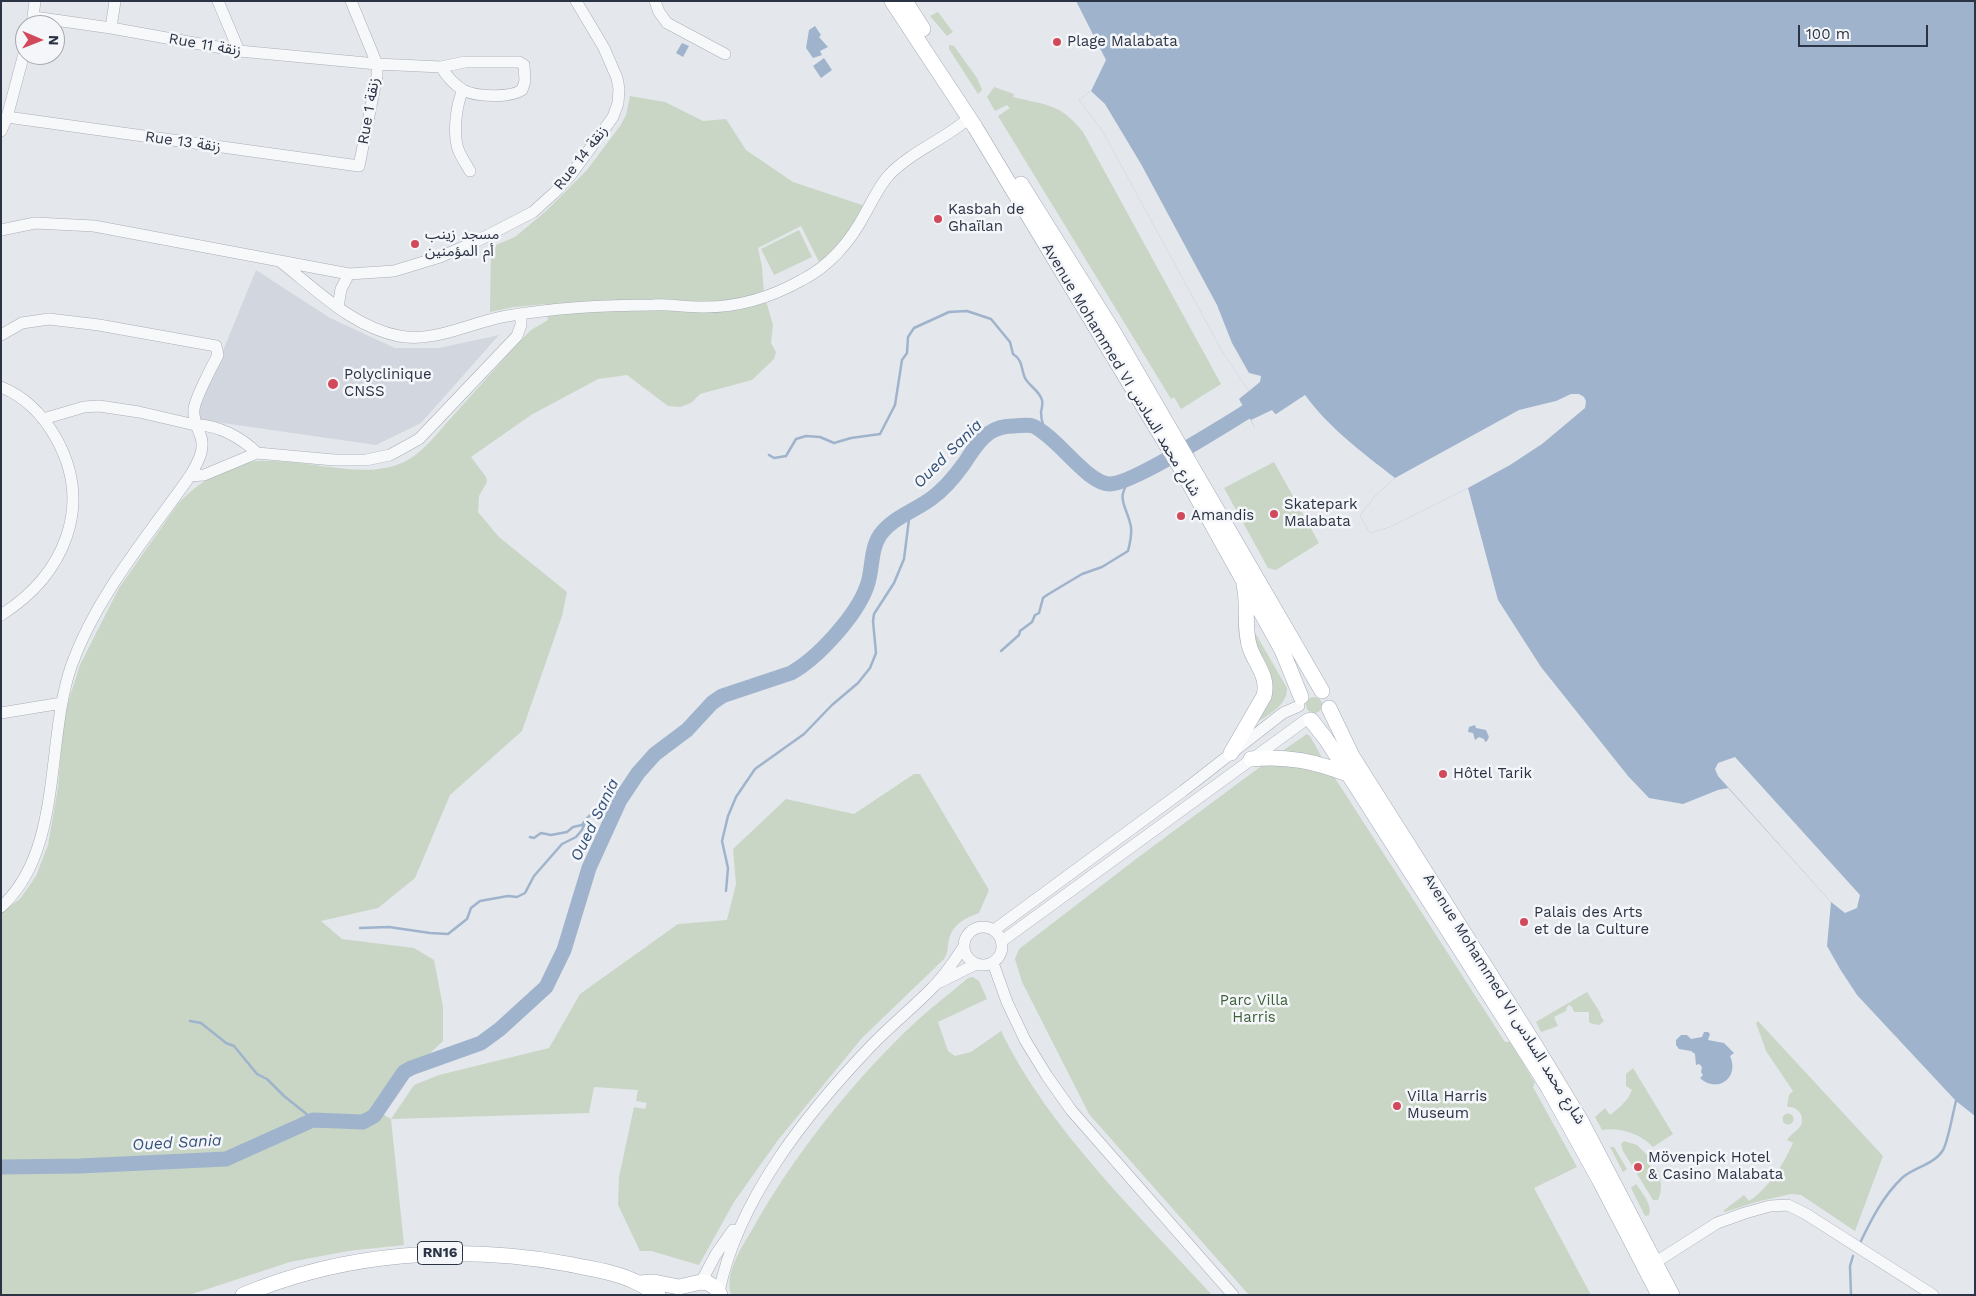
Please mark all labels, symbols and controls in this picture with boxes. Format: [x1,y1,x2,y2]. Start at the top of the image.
north arrow [15,15,65,65]
scale bar [1801,15,1931,47]
text: 100 m [1806,25,1850,43]
street label: Rue 11 زنقة [167,30,243,60]
place label: Plage Malabata [1067,33,1178,51]
text: N [46,35,62,46]
marker: Plage Malabata [1051,36,1063,48]
street label: Rue 1 زنقة [354,76,384,146]
street label: Rue 14 زنقة [550,122,612,194]
street label: Rue 13 زنقة [144,128,222,156]
place label: Kasbah de Ghaïlan [948,201,1024,236]
marker: Kasbah de Ghaïlan [932,213,944,225]
place label: مسجد زينب أم المؤمنين [425,226,499,261]
marker: مسجد زينب أم المؤمنين [409,238,421,250]
street label: Avenue Mohammed VI شارع محمد السادس [1038,240,1204,500]
place label: Polyclinique CNSS [344,366,432,401]
marker: Polyclinique CNSS [326,377,340,391]
water label: Oued Sania [910,416,986,492]
place label: Skatepark Malabata [1284,496,1358,531]
place label: Amandis [1191,507,1254,525]
marker: Skatepark Malabata [1268,508,1280,520]
marker: Amandis [1175,510,1187,522]
place label: Hôtel Tarik [1453,765,1532,783]
marker: Hôtel Tarik [1437,768,1449,780]
water label: Oued Sania [567,776,623,864]
street label: Avenue Mohammed VI شارع محمد السادس [1419,870,1589,1128]
place label: Palais des Arts et de la Culture [1534,904,1649,939]
marker: Palais des Arts et de la Culture [1518,916,1530,928]
park label: Parc Villa Harris [1220,992,1288,1027]
place label: Villa Harris Museum [1407,1088,1487,1123]
marker: Villa Harris Museum [1391,1100,1403,1112]
water label: Oued Sania [132,1131,222,1155]
place label: Mövenpick Hotel & Casino Malabata [1648,1149,1783,1184]
marker: Mövenpick Hotel & Casino Malabata [1632,1161,1644,1173]
road number: RN16 [418,1242,462,1264]

